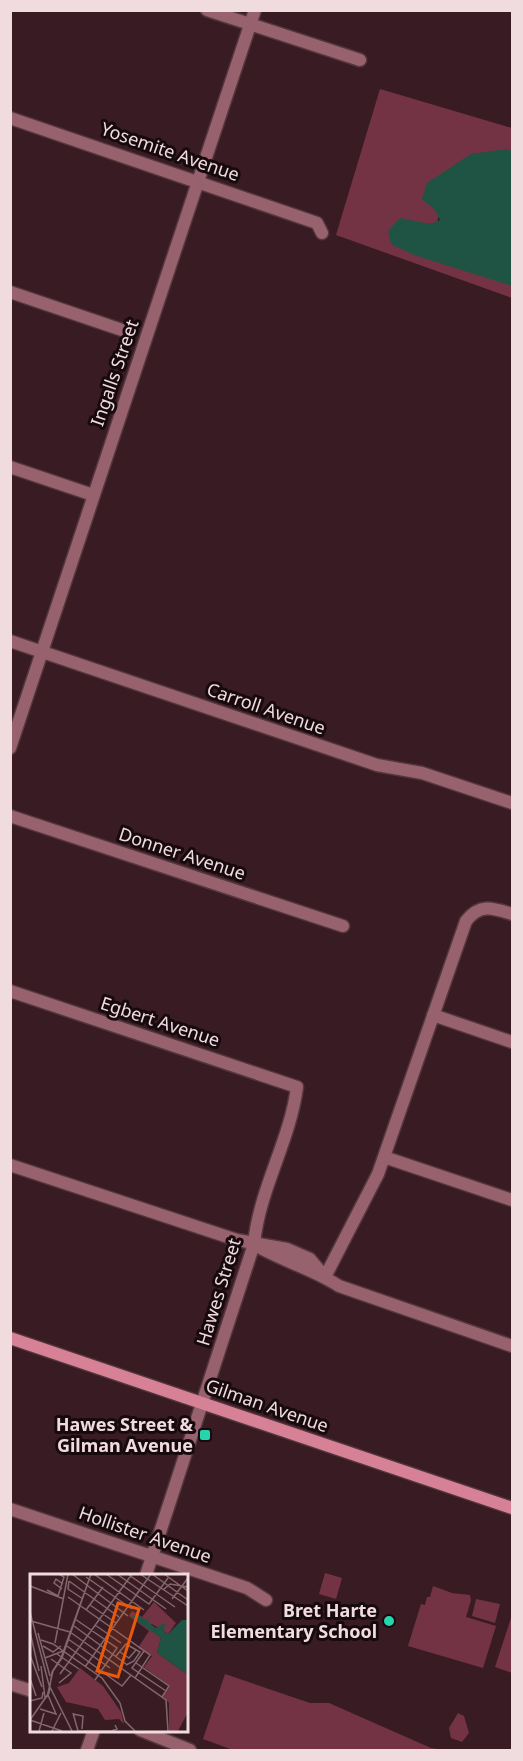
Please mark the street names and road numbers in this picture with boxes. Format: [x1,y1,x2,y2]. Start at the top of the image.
street label: Yosemite Avenue [98,116,243,186]
street label: Ingalls Street [85,316,144,429]
street label: Carroll Avenue [204,677,329,740]
street label: Donner Avenue [116,821,249,885]
street label: Egbert Avenue [98,990,223,1052]
street label: Hawes Street [190,1235,246,1348]
street label: Gilman Avenue [203,1373,332,1437]
street label: Hollister Avenue [76,1500,215,1568]

